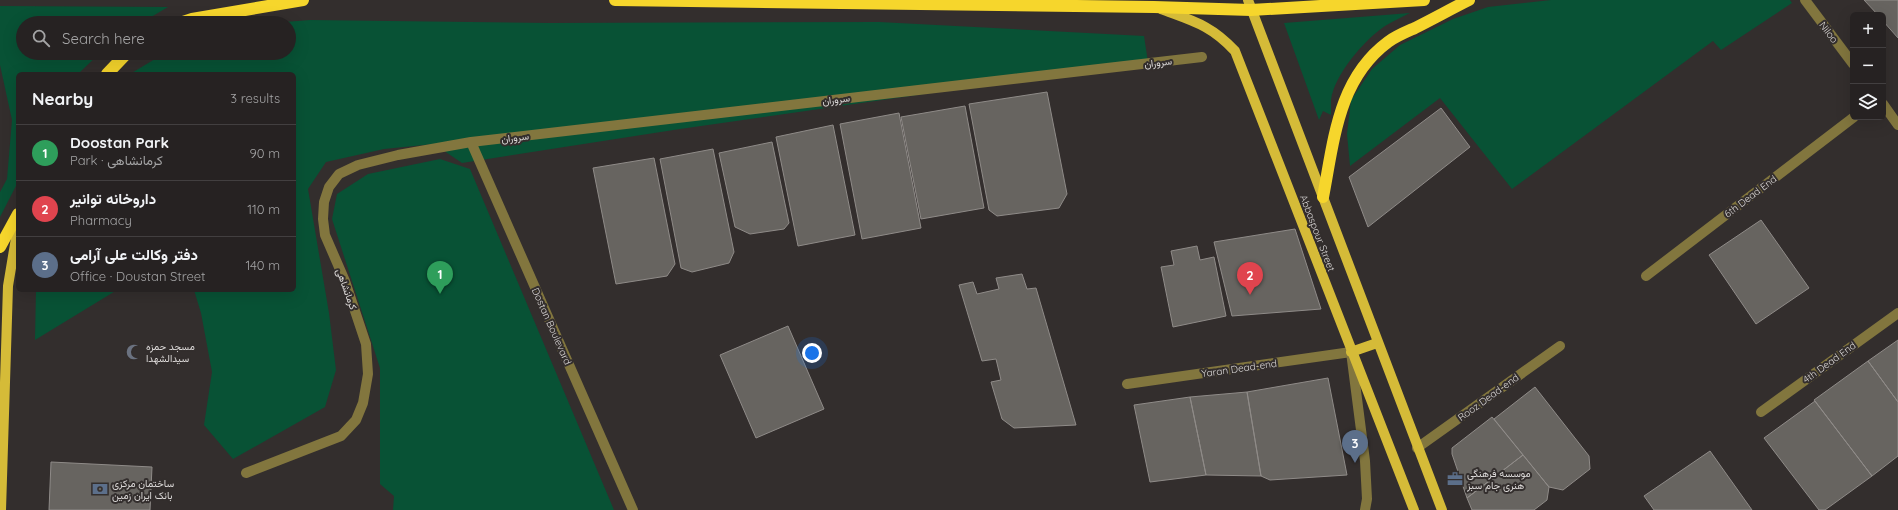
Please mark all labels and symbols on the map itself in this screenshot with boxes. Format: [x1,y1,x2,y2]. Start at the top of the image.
street label: Niloo [1816,19,1841,46]
street label: سروران [1143,54,1173,71]
street label: سروران [821,91,851,108]
street label: سروران [500,129,530,146]
street label: 6th Dead End [1721,172,1779,220]
street label: Abbaspour Street [1297,193,1338,274]
pin: 1 [427,261,453,294]
pin: 2 [1237,262,1263,295]
street label: کرمانشاهی [333,267,360,312]
street label: Dostan Boulevard [529,286,574,367]
street label: 4th Dead End [1800,339,1858,386]
place label: مسجد حمزه سیدالشهدا [146,340,195,365]
mosque icon: مسجد حمزه سیدالشهدا [125,343,143,361]
your location [802,343,822,363]
street label: Yaran Dead-end [1200,357,1278,380]
street label: Rooz Dead-end [1455,371,1521,424]
pin: 3 [1342,430,1368,463]
place label: موسسه فرهنگی هنری جام سبز [1466,467,1531,492]
office icon: موسسه فرهنگی هنری جام سبز [1446,470,1464,488]
place label: ساختمان مرکزی بانک ایران زمین [112,477,174,502]
bank icon: ساختمان مرکزی بانک ایران زمین [91,480,109,498]

